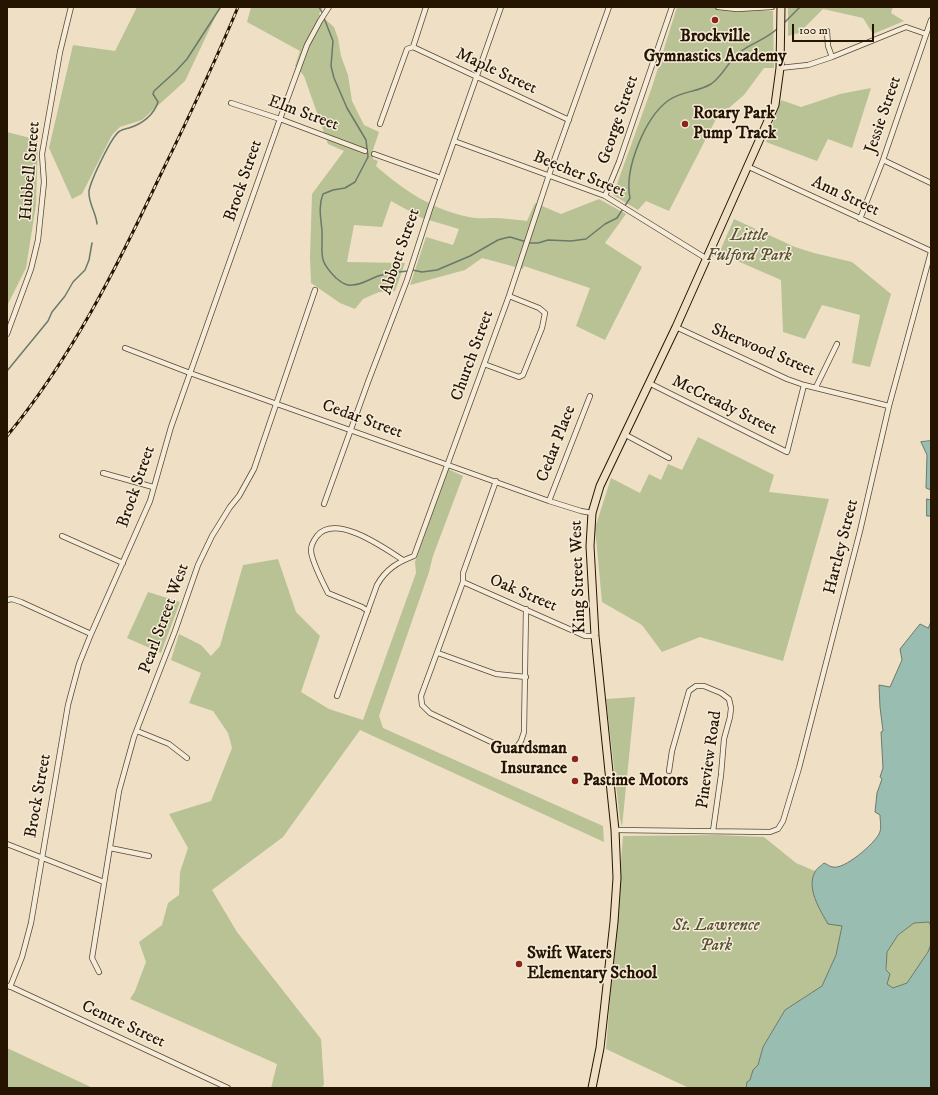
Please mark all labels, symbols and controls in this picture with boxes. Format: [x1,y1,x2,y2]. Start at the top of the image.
marker: Brockville Gymnastics Academy [710,15,720,25]
scale bar [794,16,876,42]
text: 100 m [799,23,828,38]
place label: Brockville Gymnastics Academy [644,27,786,67]
street label: Maple Street [452,44,540,100]
street label: George Street [594,73,644,167]
street label: Jessie Street [861,74,907,156]
street label: Elm Street [265,92,341,136]
place label: Rotary Park Pump Track [693,104,776,144]
marker: Rotary Park Pump Track [680,119,690,129]
street label: Hubbell Street [17,121,45,221]
street label: Brock Street [221,138,267,224]
street label: Beecher Street [530,147,628,203]
street label: Ann Street [808,172,882,222]
street label: Abbott Street [377,206,425,298]
park label: Little Fulford Park [706,226,792,266]
street label: Church Street [447,308,499,404]
street label: Sherwood Street [708,320,818,382]
street label: McCready Street [668,372,780,440]
street label: Cedar Street [319,396,405,444]
street label: Cedar Place [533,403,581,485]
street label: Brock Street [114,444,160,530]
street label: Hartley Street [820,497,864,597]
street label: King Street West [567,520,591,634]
street label: Pearl Street West [136,561,194,677]
street label: Oak Street [486,571,560,617]
street label: Pineview Road [693,710,727,810]
place label: Guardsman Insurance [490,739,567,779]
street label: Brock Street [22,752,56,840]
marker: Guardsman Insurance [570,754,580,764]
place label: Pastime Motors [583,771,688,791]
marker: Pastime Motors [570,776,580,786]
park label: St. Lawrence Park [672,916,760,956]
place label: Swift Waters Elementary School [527,944,657,984]
marker: Swift Waters Elementary School [514,959,524,969]
street label: Centre Street [78,997,168,1053]

